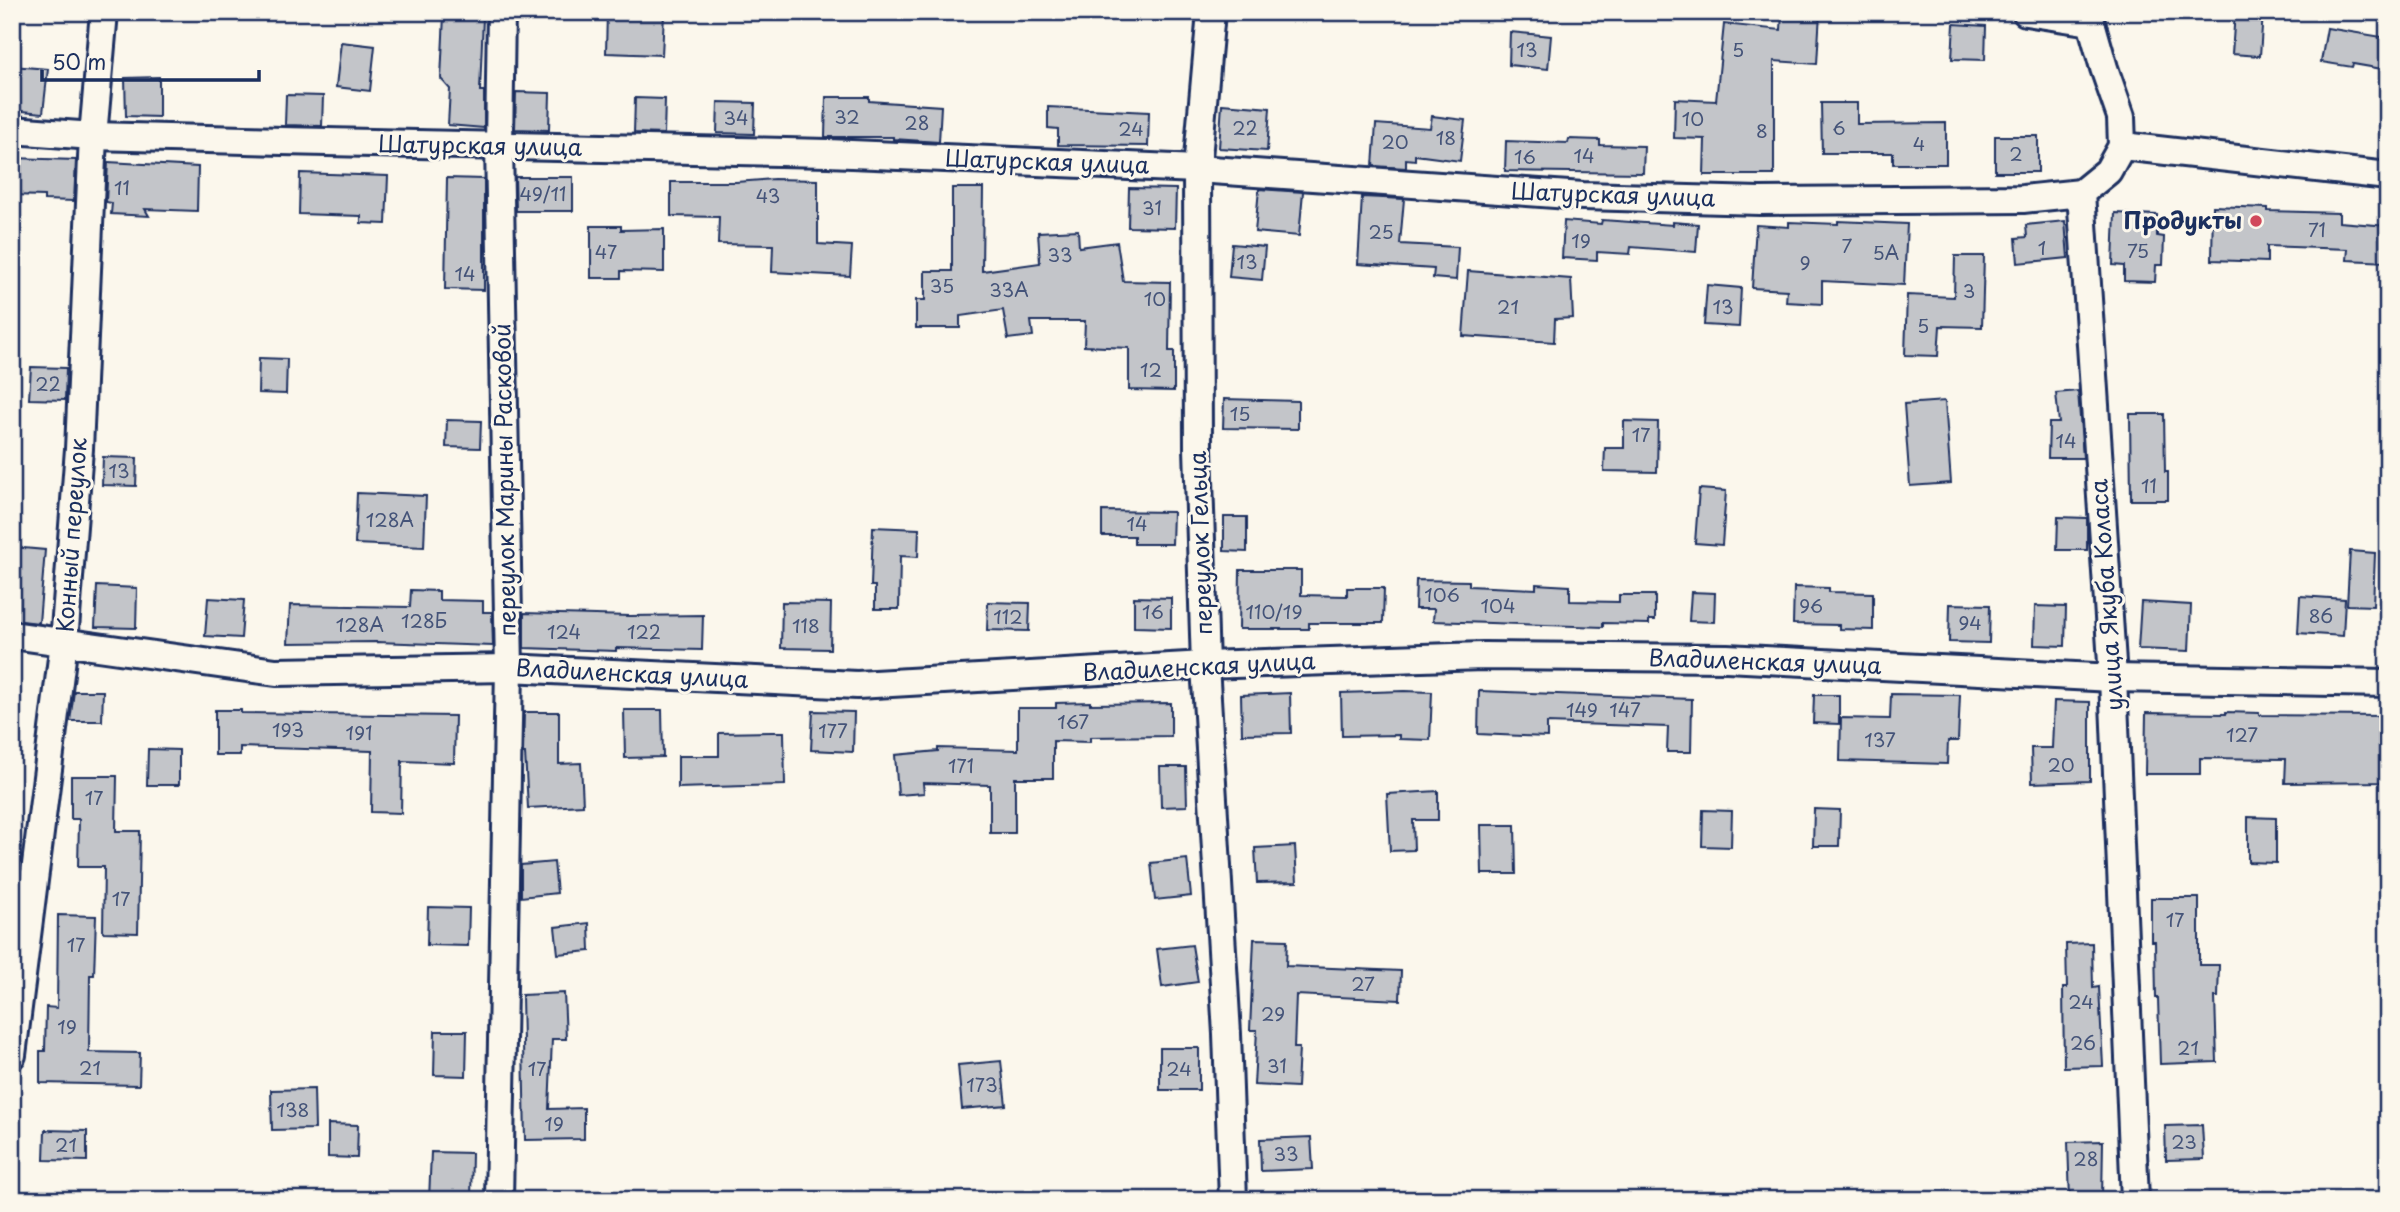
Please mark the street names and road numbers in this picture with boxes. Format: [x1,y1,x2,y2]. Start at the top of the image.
street label: Шатурская улица [378,125,583,164]
street label: Шатурская улица [944,139,1150,182]
street label: Шатурская улица [1510,172,1716,215]
street label: переулок Марины Расковой [483,323,524,637]
street label: Конный переулок [46,436,95,633]
street label: переулок Гельца [1179,450,1220,636]
street label: улица Якуба Коласа [2080,478,2131,712]
street label: Владиленская улица [1648,639,1883,682]
street label: Владиленская улица [1082,642,1317,689]
street label: Владиленская улица [515,649,750,696]

